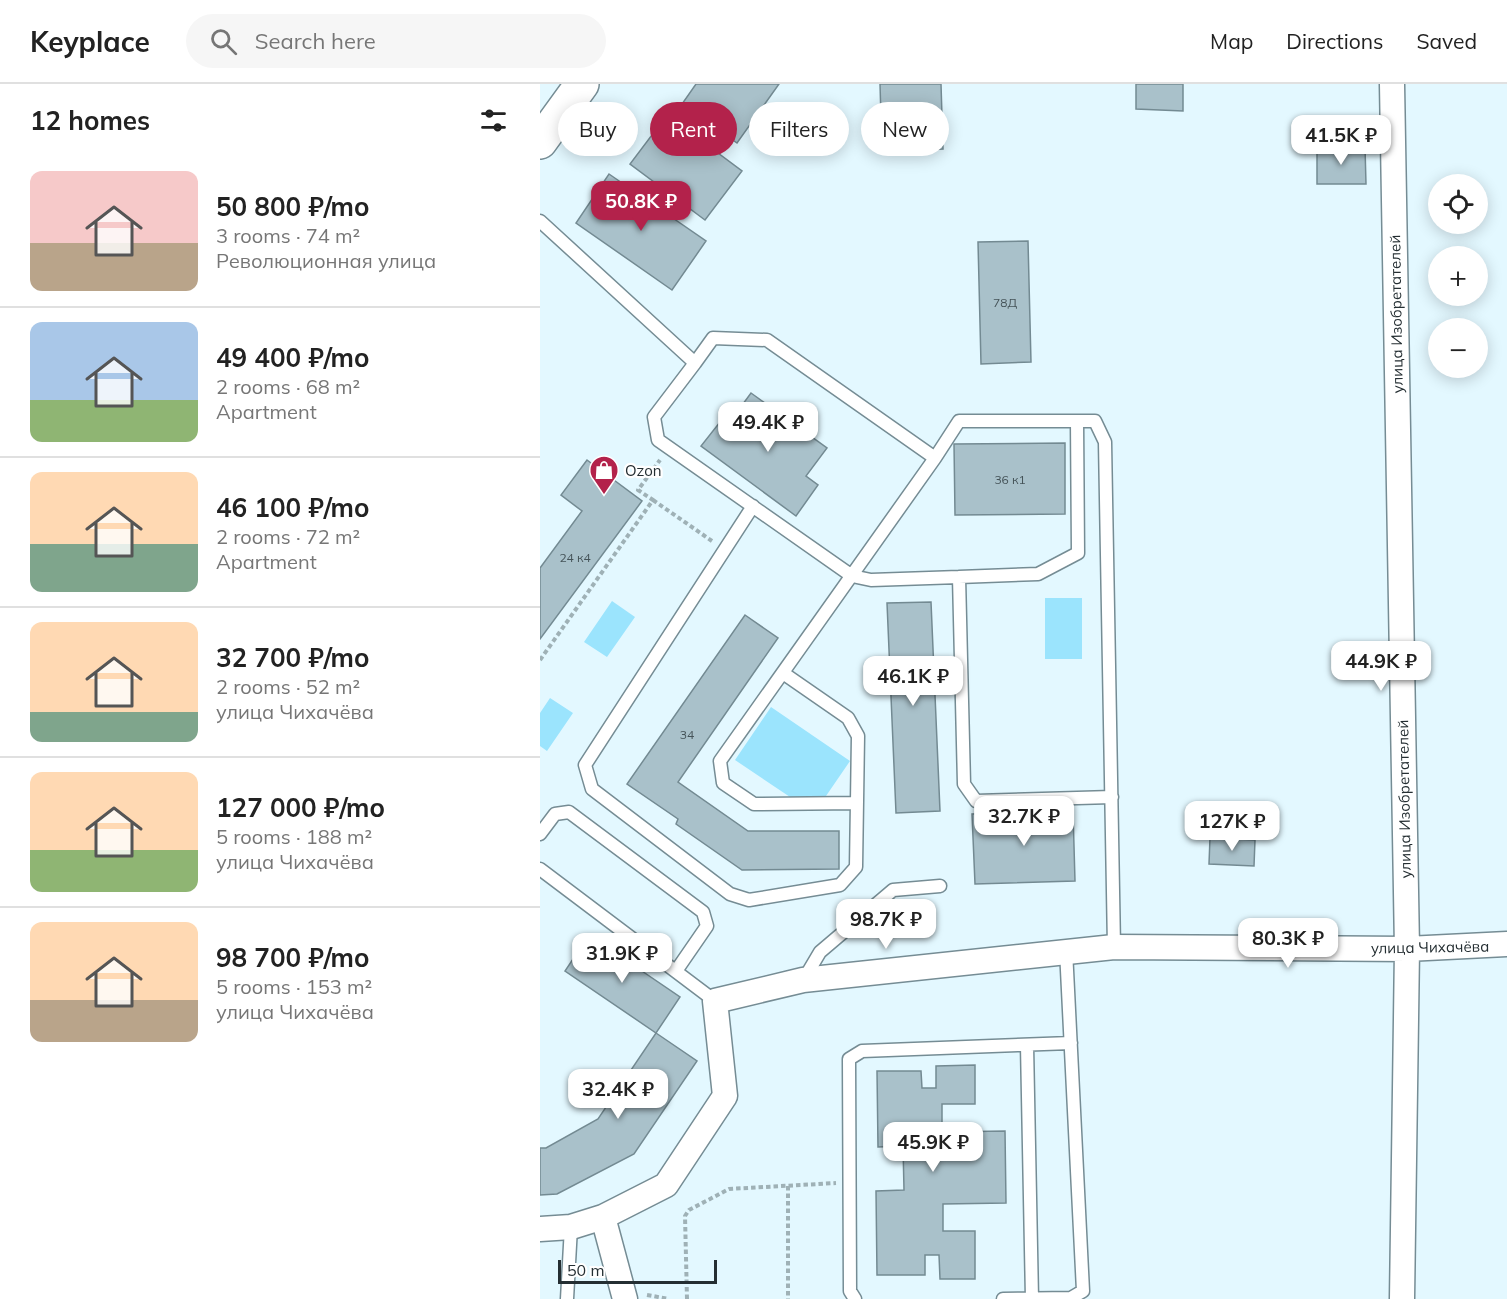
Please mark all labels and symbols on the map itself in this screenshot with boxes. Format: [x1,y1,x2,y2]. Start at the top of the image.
pin: 41.5K ₽ [1286,115,1396,166]
pin: 50.8K ₽ [586,181,696,232]
street label: улица Изобретателей [1385,235,1407,393]
house number: 78Д [993,295,1017,310]
pin: 49.4K ₽ [713,402,823,453]
shop icon: Ozon [588,454,620,496]
place label: Ozon [625,461,662,480]
house number: 36 к1 [994,472,1026,487]
house number: 24 к4 [559,550,591,565]
pin: 44.9K ₽ [1326,641,1436,692]
pin: 46.1K ₽ [858,656,968,707]
street label: улица Изобретателей [1393,720,1415,878]
house number: 34 [680,727,694,742]
pin: 32.7K ₽ [969,796,1079,847]
pin: 127K ₽ [1183,801,1281,852]
pin: 98.7K ₽ [831,899,941,950]
pin: 80.3K ₽ [1233,918,1343,969]
pin: 31.9K ₽ [567,933,677,984]
street label: улица Чихачёва [1371,936,1489,958]
pin: 32.4K ₽ [563,1069,673,1120]
pin: 45.9K ₽ [878,1122,988,1173]
scale bar [558,1257,717,1284]

